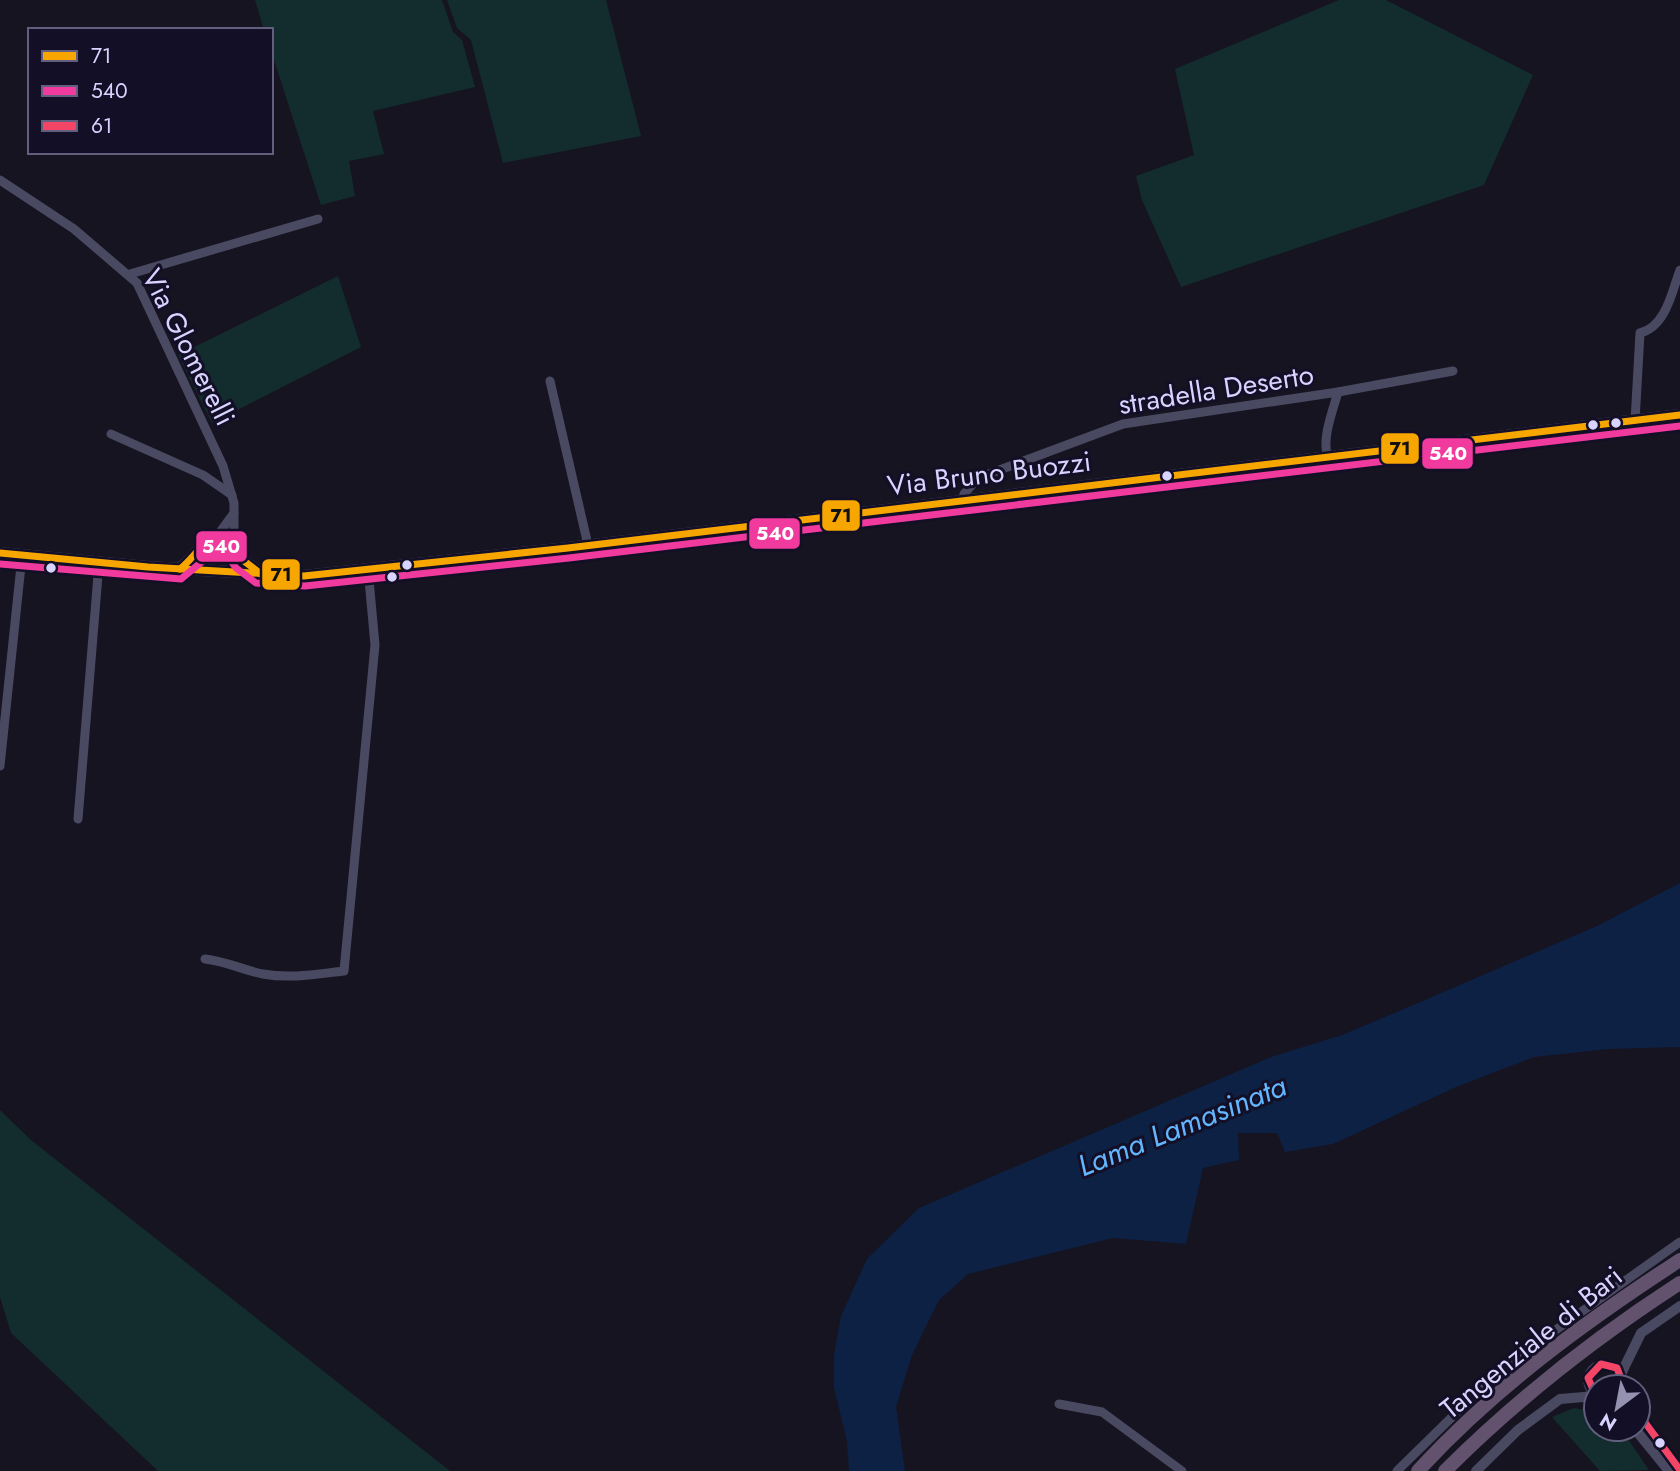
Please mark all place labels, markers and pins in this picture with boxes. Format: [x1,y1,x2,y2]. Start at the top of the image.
unlabelled marker [1609,416,1623,430]
unlabelled marker [1586,418,1600,432]
unlabelled marker [1160,469,1174,483]
unlabelled marker [400,558,414,572]
unlabelled marker [44,561,58,575]
unlabelled marker [385,570,399,584]
unlabelled marker [1653,1436,1667,1450]

